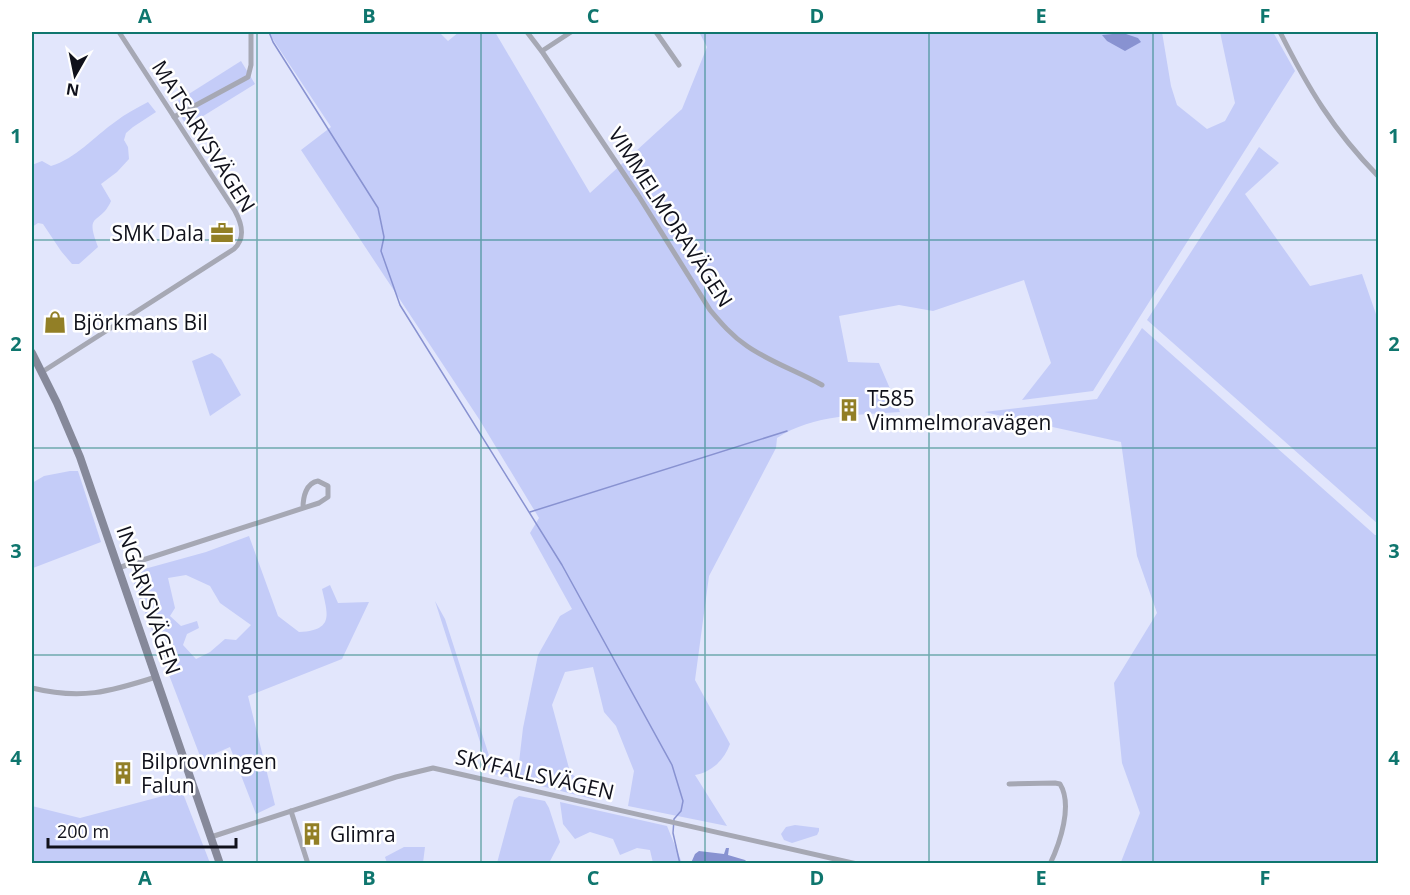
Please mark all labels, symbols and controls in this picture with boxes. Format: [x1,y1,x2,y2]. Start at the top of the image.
text: A [138,2,152,29]
text: B [362,2,376,29]
text: C [587,2,600,29]
text: D [810,2,824,29]
text: E [1035,2,1047,29]
text: F [1260,2,1270,29]
north arrow [45,45,105,105]
street label: MATSARVSVÄGEN [146,55,262,217]
text: N [65,78,81,102]
text: 1 [10,122,22,149]
street label: VIMMELMORAVÄGEN [602,122,740,312]
text: 1 [1388,122,1400,149]
place label: SMK Dala [111,219,204,247]
office icon: SMK Dala [209,220,235,246]
place label: Björkmans Bil [73,308,208,336]
shop icon: Björkmans Bil [42,309,68,335]
text: 2 [10,330,22,357]
text: 2 [1388,330,1400,357]
place label: T585 Vimmelmoravägen [867,384,1051,436]
building icon: T585 Vimmelmoravägen [836,397,862,423]
street label: INGARVSVÄGEN [110,522,188,678]
text: 3 [10,537,22,564]
text: 3 [1388,537,1400,564]
street label: SKYFALLSVÄGEN [453,742,617,806]
text: 4 [10,744,22,771]
text: 4 [1388,744,1400,771]
place label: Bilprovningen Falun [141,747,277,799]
building icon: Bilprovningen Falun [110,760,136,786]
scale bar [48,811,236,849]
text: 200 m [57,819,109,843]
place label: Glimra [330,820,396,848]
building icon: Glimra [299,821,325,847]
text: A [138,864,152,891]
text: B [362,864,376,891]
text: C [587,864,600,891]
text: D [810,864,824,891]
text: E [1035,864,1047,891]
text: F [1260,864,1270,891]

